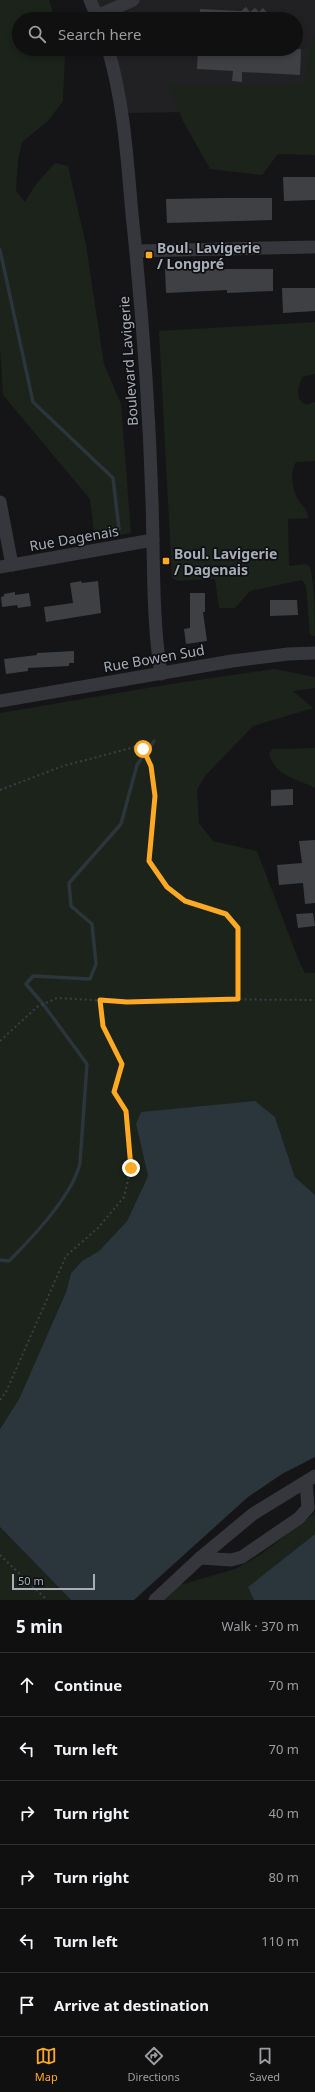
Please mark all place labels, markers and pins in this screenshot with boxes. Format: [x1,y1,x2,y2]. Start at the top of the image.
place label: Boul. Lavigerie / Longpré [157,238,260,273]
marker: Boul. Lavigerie / Longpré [144,250,154,260]
place label: Boul. Lavigerie / Dagenais [174,544,277,579]
marker: Boul. Lavigerie / Dagenais [161,556,171,566]

